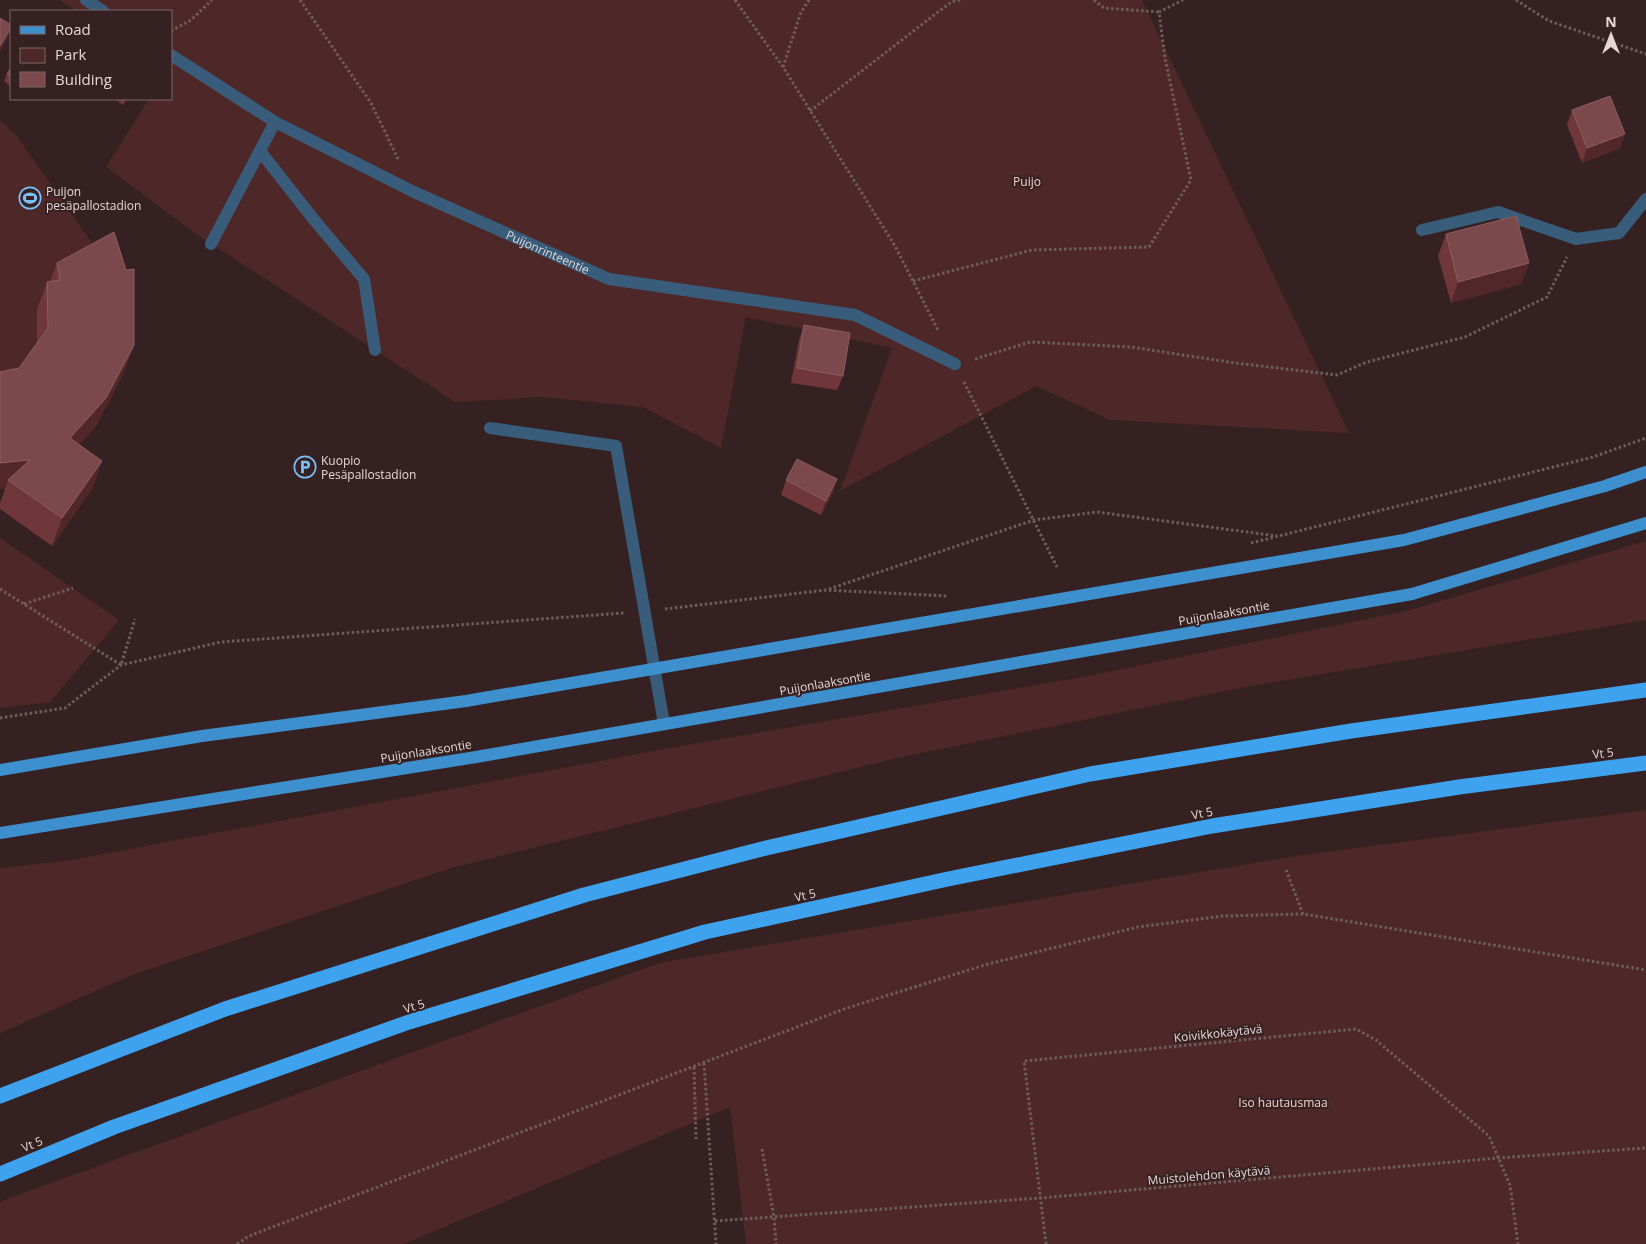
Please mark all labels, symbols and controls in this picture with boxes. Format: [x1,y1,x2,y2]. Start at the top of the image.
legend [10,10,172,100]
north arrow [1586,10,1636,60]
text: N [1605,12,1617,31]
text: Road [55,19,91,39]
text: Park [55,44,86,64]
text: Building [55,69,112,89]
park label: Puijo [1013,173,1041,190]
place label: Puijon pesäpallostadion [46,183,141,214]
sports icon: Puijon pesäpallostadion [18,186,42,210]
street label: Puijonrinteentie [504,226,593,278]
place label: Kuopio Pesäpallostadion [321,452,416,483]
parking icon: Kuopio Pesäpallostadion [293,455,317,479]
street label: Puijonlaaksontie [1177,597,1271,629]
street label: Puijonlaaksontie [778,667,872,699]
street label: Puijonlaaksontie [379,735,473,767]
street label: Vt 5 [1591,743,1615,763]
street label: Vt 5 [1190,803,1214,823]
street label: Vt 5 [793,884,817,906]
street label: Vt 5 [401,995,427,1017]
street label: Koivikkokäytävä [1173,1020,1263,1046]
park label: Iso hautausmaa [1238,1094,1328,1111]
street label: Vt 5 [19,1132,45,1156]
street label: Muistolehdon käytävä [1147,1161,1271,1189]

